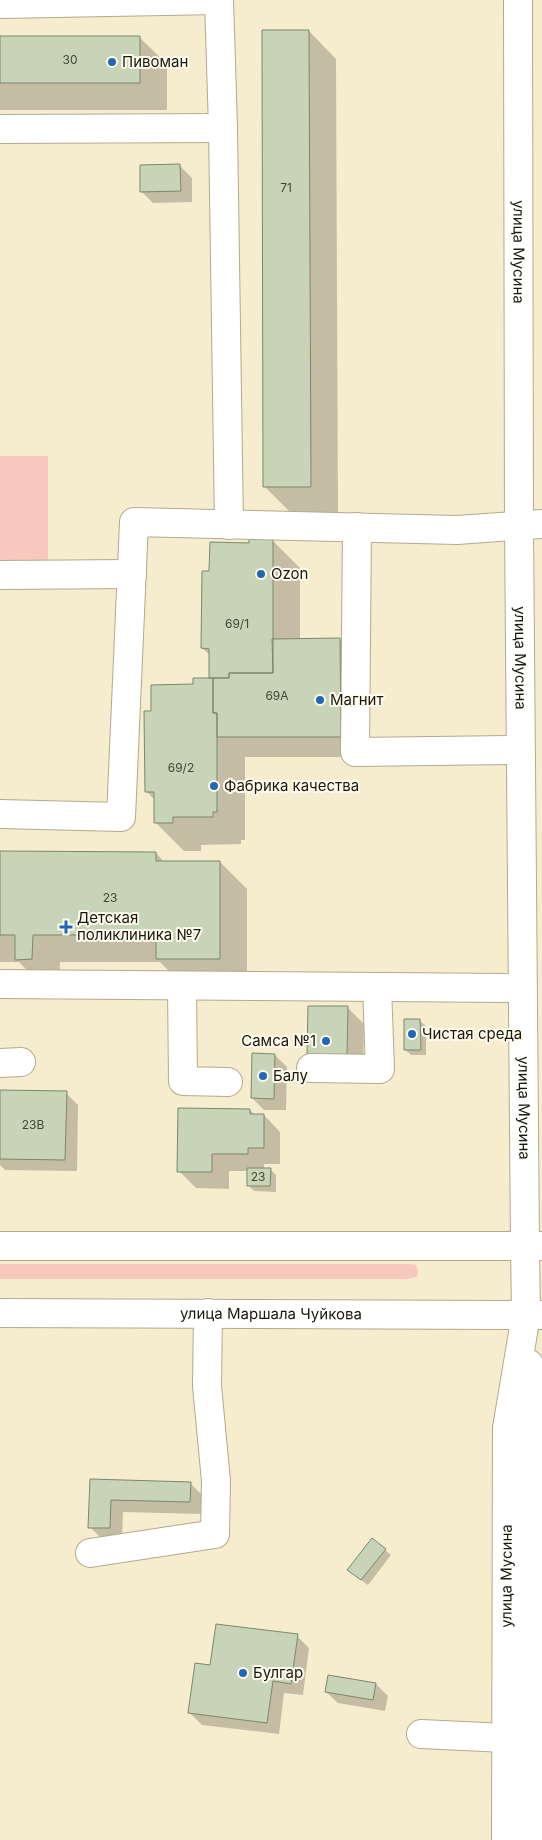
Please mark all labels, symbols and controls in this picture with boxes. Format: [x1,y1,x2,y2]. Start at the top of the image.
house number: 30 [63,52,77,67]
place label: Пивоман [122,52,188,71]
marker: Пивоман [106,56,118,68]
house number: 71 [280,180,292,195]
street label: улица Мусина [509,200,529,304]
place label: Ozon [271,564,308,583]
marker: Ozon [255,568,267,580]
street label: улица Мусина [511,606,531,710]
house number: 69/1 [225,616,249,631]
house number: 69А [265,688,289,703]
place label: Магнит [330,690,383,709]
marker: Магнит [314,694,326,706]
house number: 69/2 [168,760,194,775]
place label: Фабрика качества [224,776,359,795]
marker: Фабрика качества [208,780,220,792]
house number: 23 [103,890,117,905]
place label: Детская поликлиника №7 [77,908,201,944]
marker: Детская поликлиника №7 [59,920,73,934]
place label: Чистая среда [422,1024,522,1043]
marker: Чистая среда [406,1028,418,1040]
place label: Самса №1 [241,1031,316,1050]
marker: Самса №1 [320,1035,332,1047]
street label: улица Мусина [514,1056,534,1160]
place label: Балу [273,1066,309,1085]
marker: Балу [257,1070,269,1082]
house number: 23В [22,1117,44,1132]
house number: 23 [251,1169,265,1184]
street label: улица Маршала Чуйкова [180,1304,362,1323]
street label: улица Мусина [497,1524,516,1628]
place label: Булгар [253,1663,303,1682]
marker: Булгар [237,1667,249,1679]

